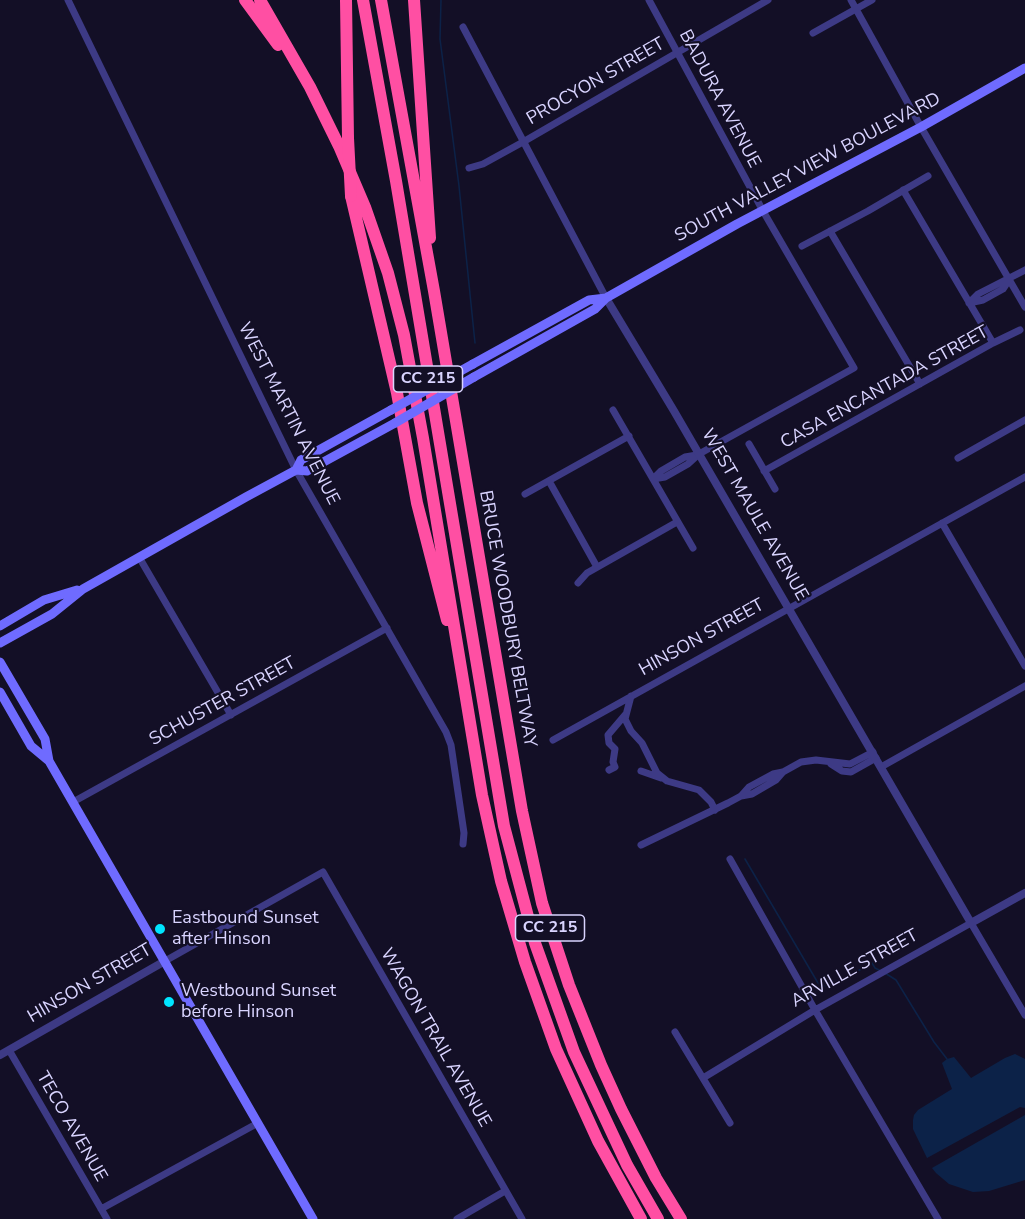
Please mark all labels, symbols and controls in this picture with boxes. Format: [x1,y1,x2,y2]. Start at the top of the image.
street label: BADURA AVENUE [674,26,764,172]
street label: PROCYON STREET [523,34,669,130]
street label: SOUTH VALLEY VIEW BOULEVARD [671,89,945,247]
street label: WEST MARTIN AVENUE [233,319,343,509]
street label: CASA ENCANTADA STREET [777,322,993,454]
road number: CC 215 [394,366,462,392]
street label: WEST MAULE AVENUE [696,425,812,605]
street label: BRUCE WOODBURY BELTWAY [474,489,540,749]
street label: HINSON STREET [636,595,768,681]
street label: SCHUSTER STREET [146,653,300,751]
place label: Eastbound Sunset after Hinson [172,908,319,950]
road number: CC 215 [516,915,584,941]
marker: Eastbound Sunset after Hinson [153,922,167,936]
street label: ARVILLE STREET [788,925,922,1013]
street label: HINSON STREET [24,940,156,1028]
street label: WAGON TRAIL AVENUE [375,945,495,1131]
place label: Westbound Sunset before Hinson [181,981,336,1024]
marker: Westbound Sunset before Hinson [162,995,176,1009]
street label: TECO AVENUE [31,1068,111,1186]

